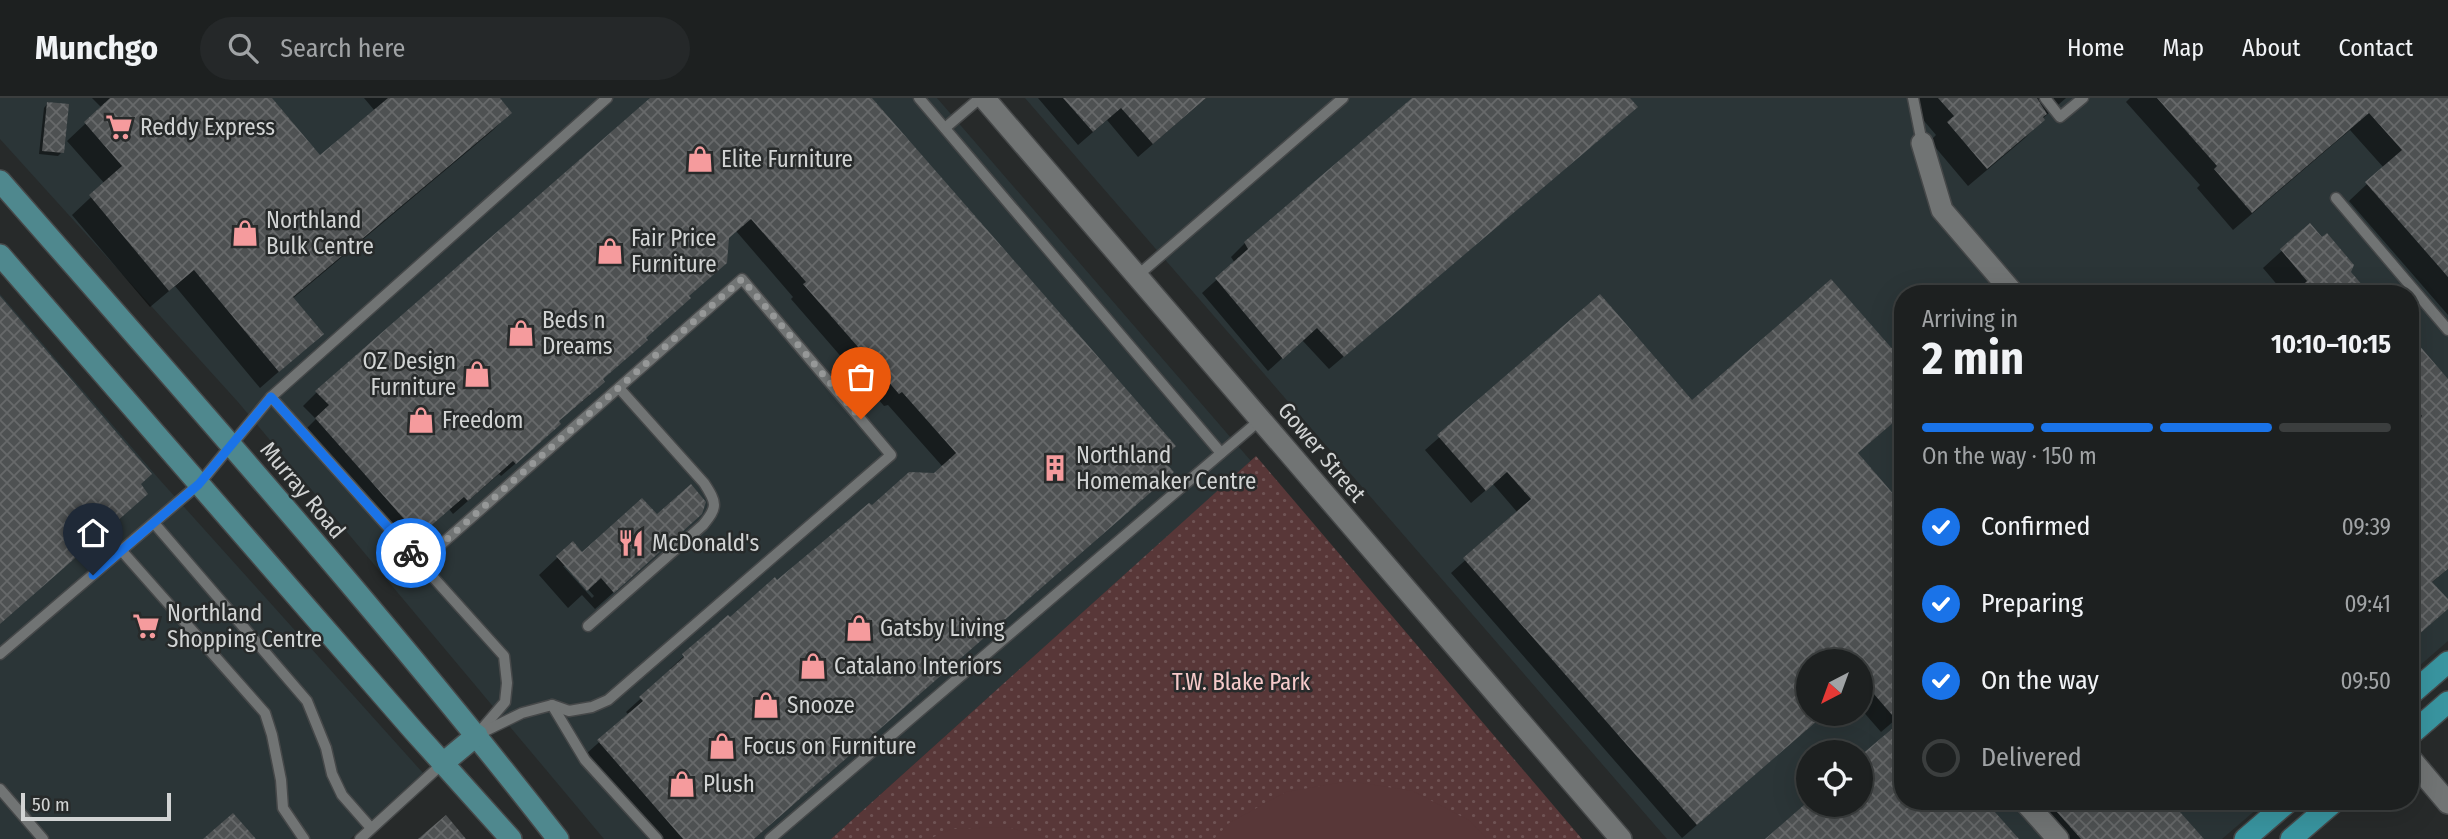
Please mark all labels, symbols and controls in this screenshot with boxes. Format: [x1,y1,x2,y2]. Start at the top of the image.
search box [200,17,690,80]
text: Munchgo [35,28,158,68]
icon: search [224,29,262,67]
text: Search here [280,33,405,64]
text: Home [2067,34,2124,62]
text: Map [2162,34,2204,62]
text: About [2242,34,2300,62]
text: Contact [2338,34,2413,62]
supermarket icon: Reddy Express [104,112,134,142]
place label: Reddy Express [140,113,275,141]
shop icon: Elite Furniture [685,144,715,174]
place label: Elite Furniture [721,145,853,173]
place label: Northland Bulk Centre [266,206,374,260]
shop icon: Northland Bulk Centre [230,218,260,248]
place label: Fair Price Furniture [631,224,717,278]
shop icon: Fair Price Furniture [595,236,625,266]
text: Arriving in [1922,305,2018,333]
place label: Beds n Dreams [542,306,613,360]
shop icon: Beds n Dreams [506,318,536,348]
text: 10:10–10:15 [2271,329,2391,360]
text: 2 min [1922,331,2024,386]
place label: OZ Design Furniture [363,347,456,401]
pin [831,347,891,419]
icon: bag [842,358,880,396]
shop icon: OZ Design Furniture [462,359,492,389]
street label: Gower Street [1272,396,1372,508]
shop icon: Freedom [406,405,436,435]
place label: Freedom [442,406,524,434]
street label: Murray Road [254,436,352,544]
place label: Northland Homemaker Centre [1076,441,1256,495]
text: On the way · 150 m [1922,442,2097,470]
building icon: Northland Homemaker Centre [1040,453,1070,483]
pin [63,503,123,575]
icon: check [1922,508,1960,546]
text: Confirmed [1981,511,2091,542]
text: 09:39 [2342,513,2391,541]
icon: home [74,514,112,552]
courier [376,518,446,588]
restaurant icon: McDonald's [616,528,646,558]
place label: McDonald's [652,529,760,557]
icon: bike [392,534,430,572]
icon: check [1922,585,1960,623]
text: Preparing [1981,588,2083,619]
text: 09:41 [2344,590,2391,618]
place label: Northland Shopping Centre [167,599,322,653]
supermarket icon: Northland Shopping Centre [131,611,161,641]
shop icon: Gatsby Living [844,613,874,643]
place label: Gatsby Living [880,614,1005,642]
north arrow [1796,649,1872,726]
map controls [1796,649,1873,817]
shop icon: Catalano Interiors [798,651,828,681]
place label: Catalano Interiors [834,652,1002,680]
icon: check [1922,662,1960,700]
text: On the way [1981,665,2099,696]
text: 09:50 [2341,667,2391,695]
park label: T.W. Blake Park [1172,668,1310,696]
shop icon: Snooze [751,690,781,720]
place label: Snooze [787,691,855,719]
shop icon: Focus on Furniture [707,731,737,761]
place label: Focus on Furniture [743,732,916,760]
button: locate [1796,740,1873,817]
text: Delivered [1981,742,2082,773]
shop icon: Plush [667,769,697,799]
place label: Plush [703,770,755,798]
scale bar [21,790,172,822]
text: 50 m [32,793,70,816]

